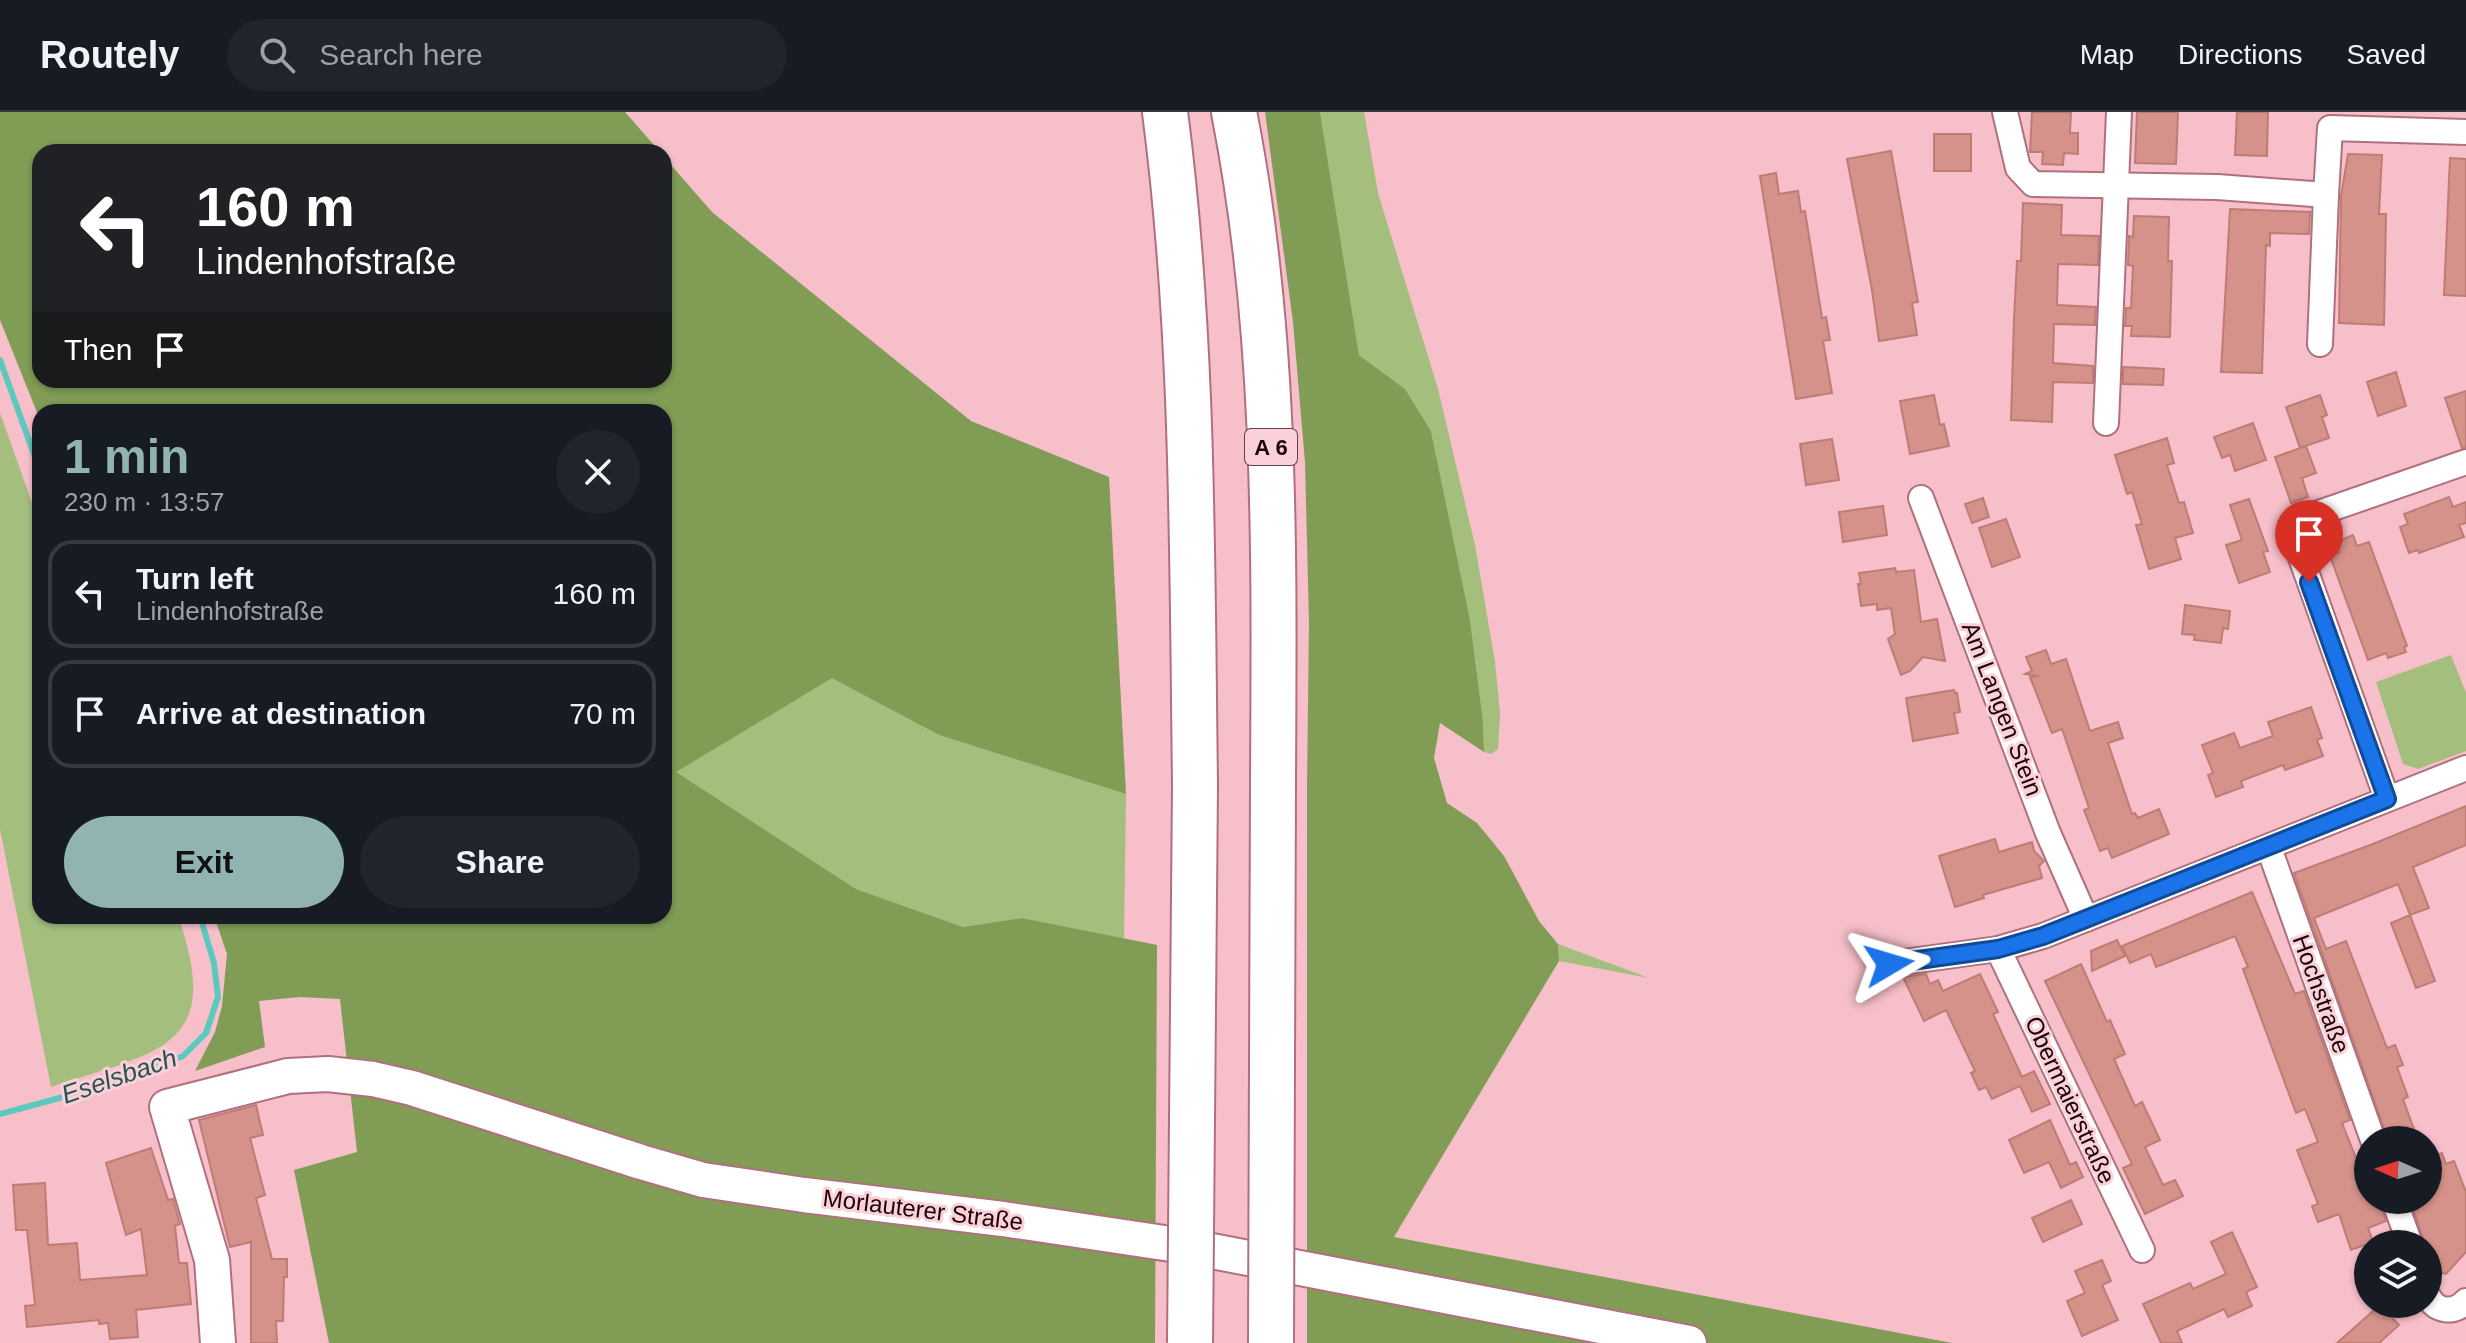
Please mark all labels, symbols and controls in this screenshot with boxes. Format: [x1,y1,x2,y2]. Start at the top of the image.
search box [227,19,787,91]
icon: search [255,33,299,77]
text: Routely [40,34,179,76]
text: Search here [319,38,483,71]
text: Map [2080,39,2134,70]
text: Directions [2178,39,2303,70]
text: Saved [2347,39,2426,70]
text: 160 m [196,175,355,238]
icon: left [64,176,168,280]
text: Lindenhofstraße [196,241,456,282]
icon: arrive [148,328,192,372]
text: Then [64,333,132,366]
road number: A 6 [1245,429,1297,465]
text: 1 min [64,430,189,483]
button: close [556,430,640,514]
text: 230 m · 13:57 [64,487,224,517]
pin [2275,500,2343,582]
icon: arrive [2287,512,2331,556]
text: Turn left [136,562,254,595]
icon: left [68,572,112,616]
text: 160 m [553,577,636,610]
text: Lindenhofstraße [136,596,324,626]
street label: Am Langen Stein [1957,618,2048,800]
icon: arrive [68,692,112,736]
text: Arrive at destination [136,697,426,730]
text: 70 m [569,697,636,730]
button: Exit [64,816,344,908]
button: Share [360,816,640,908]
position arrow [1847,922,1931,1006]
street label: Hochstraße [2288,931,2355,1057]
street label: Obermaierstraße [2020,1012,2121,1188]
water label: Eselsbach [57,1042,181,1110]
north arrow [2354,1126,2442,1214]
map controls [2354,1126,2442,1318]
street label: Morlauterer Straße [821,1184,1025,1235]
button: layers [2354,1230,2442,1318]

